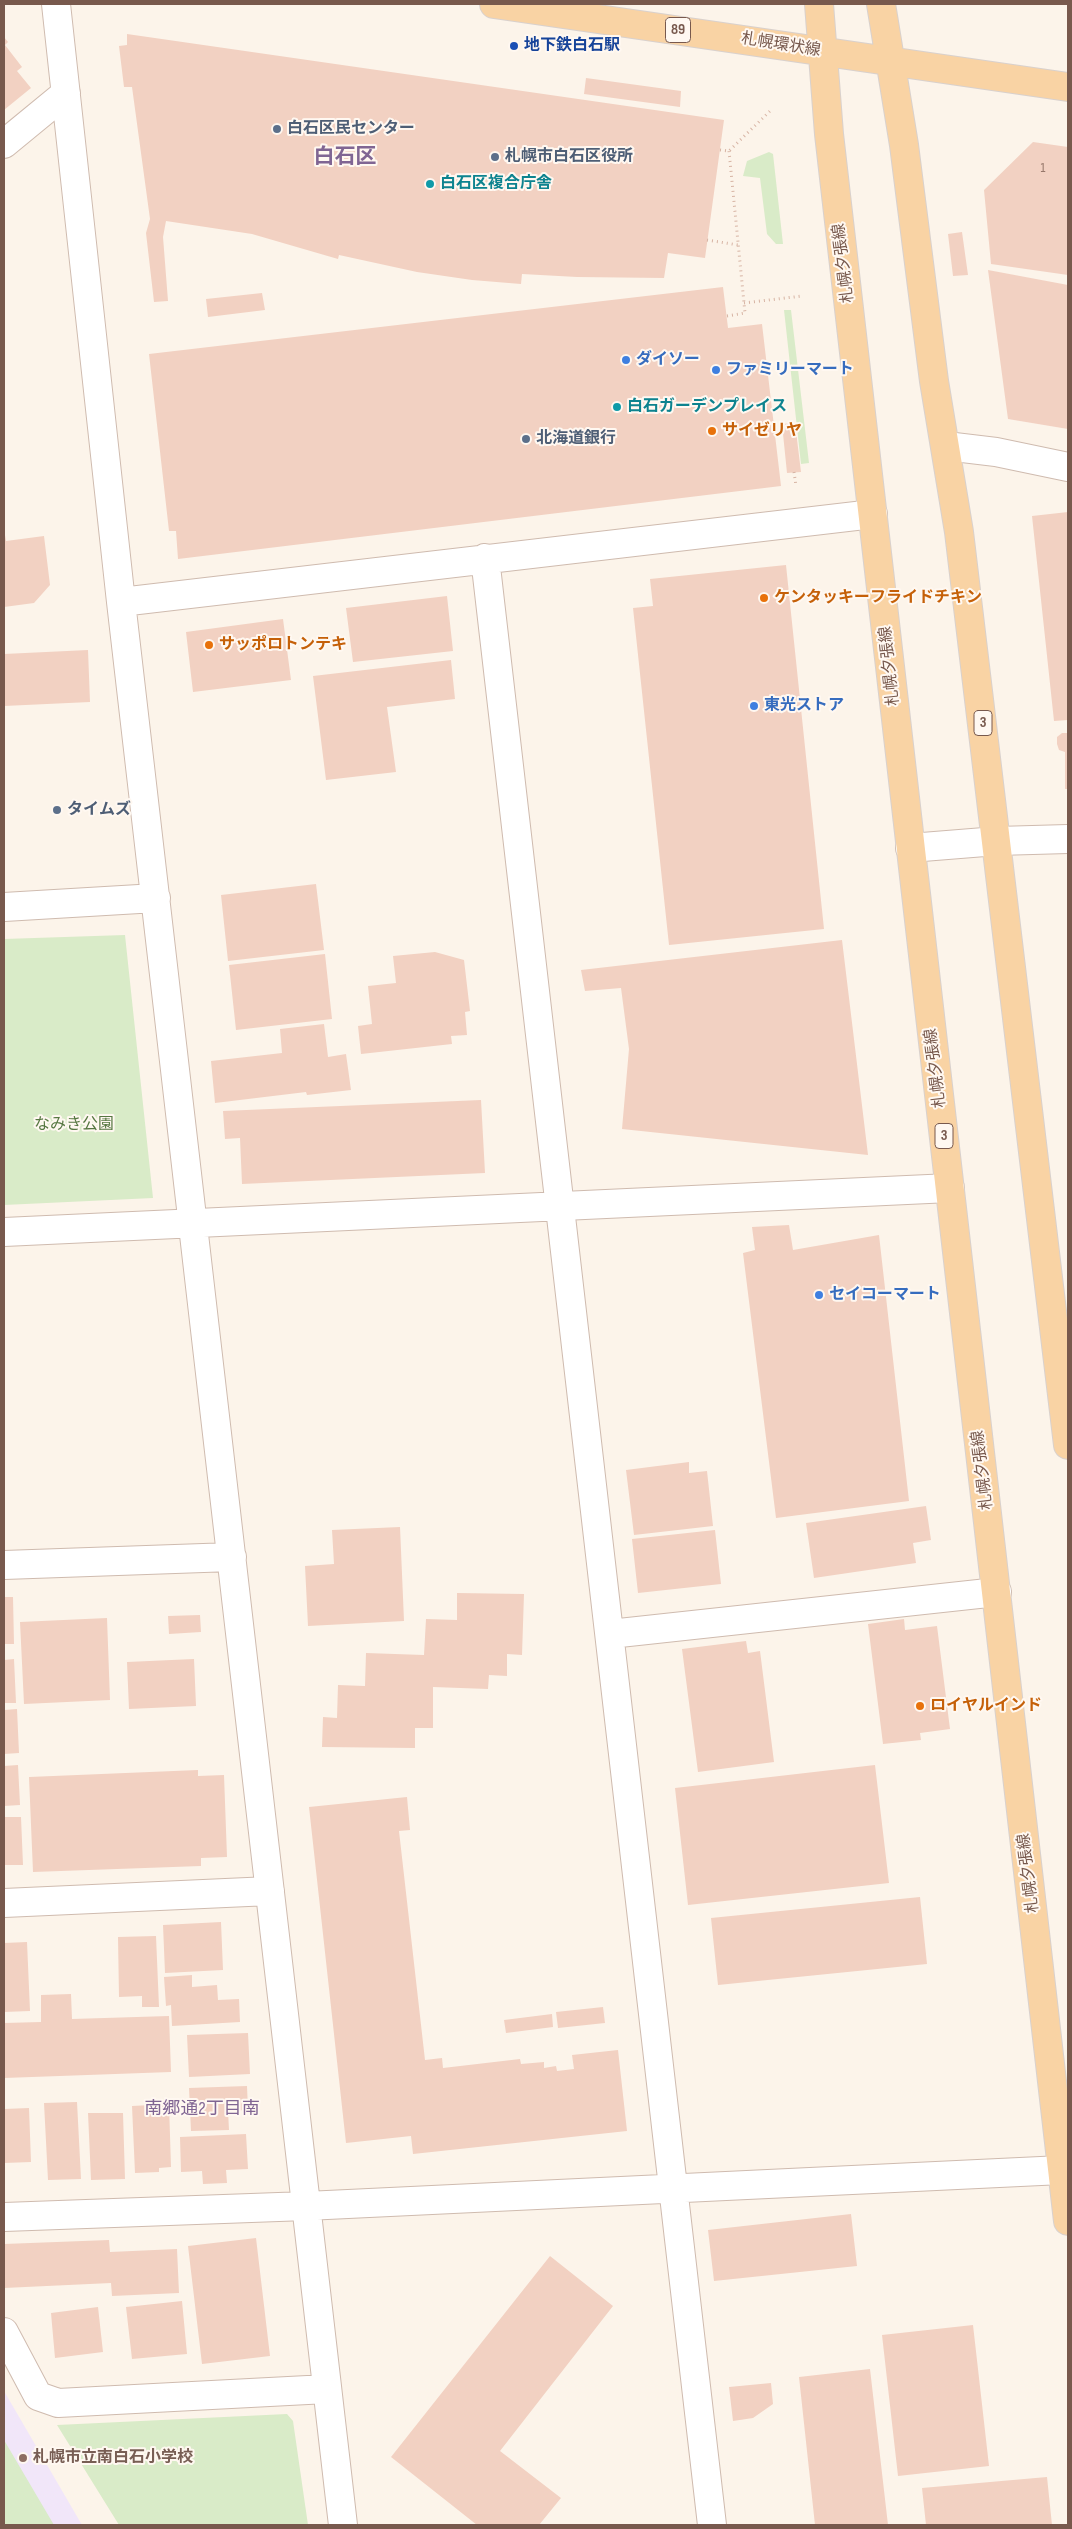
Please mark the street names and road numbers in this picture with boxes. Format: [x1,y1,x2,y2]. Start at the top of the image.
road number: 89 [666,18,690,42]
street label: 札幌環状線 [740,29,822,61]
street label: 札幌夕張線 [830,222,858,304]
street label: 札幌夕張線 [876,625,904,707]
road number: 3 [974,710,992,736]
street label: 札幌夕張線 [922,1027,950,1109]
road number: 3 [935,1124,953,1148]
street label: 札幌夕張線 [969,1429,997,1511]
street label: 札幌夕張線 [1015,1832,1043,1914]

